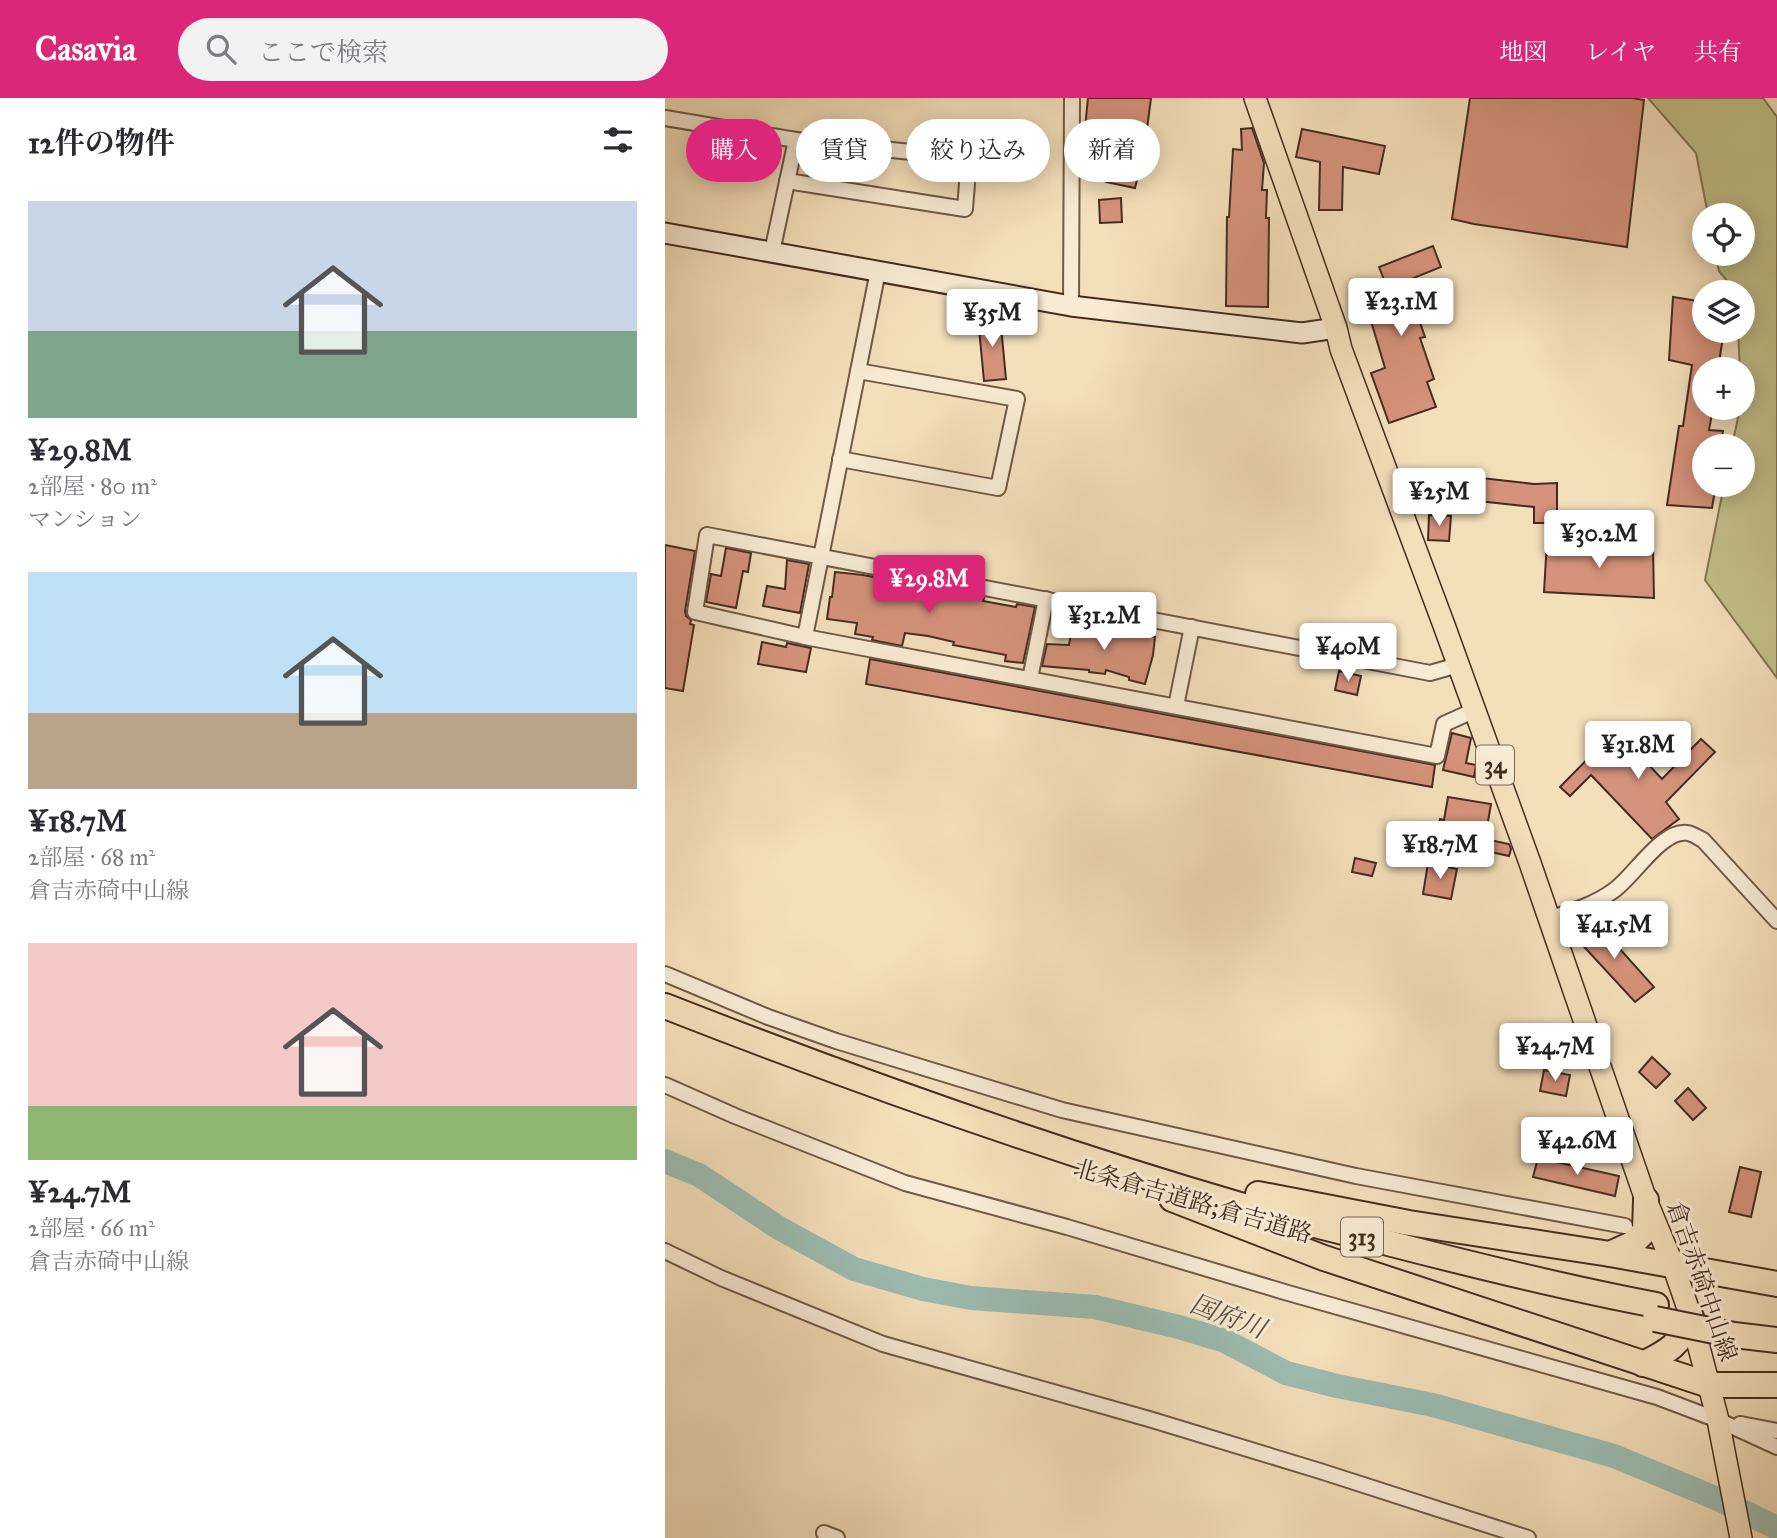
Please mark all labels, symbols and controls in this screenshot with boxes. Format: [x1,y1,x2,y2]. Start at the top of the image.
search box [178,18,668,81]
text: Casavia [35,29,136,69]
icon: search [202,30,240,68]
text: ここで検索 [258,36,388,68]
text: 地図 [1499,37,1547,67]
text: レイヤ [1585,37,1656,67]
text: 共有 [1694,37,1742,67]
chip: 購入 [686,119,782,182]
chip: 賃貸 [796,119,892,182]
chip: 絞り込み [906,119,1050,182]
chip: 新着 [1064,119,1160,182]
icon: filters [599,121,637,159]
text: 12件の物件 [28,125,175,161]
map controls [1692,203,1755,497]
button: locate [1692,203,1755,266]
icon: home [270,247,396,373]
pin: ¥23.1M [1344,278,1458,338]
button: layers [1692,280,1755,343]
text: ¥23.1M [1364,287,1438,315]
pin: ¥35M [951,289,1033,349]
text: ¥35M [963,298,1021,326]
button: + [1692,357,1755,420]
text: ¥29.8M [28,432,132,468]
button: − [1692,434,1755,497]
pin: ¥25M [1398,468,1480,528]
text: 2部屋 · 80 m² [28,472,157,500]
text: ¥25M [1409,477,1469,505]
text: マンション [28,505,142,533]
pin: ¥30.2M [1542,510,1656,570]
text: ¥30.2M [1560,519,1638,547]
pin: ¥29.8M [872,556,986,615]
text: ¥29.8M [889,564,969,592]
pin: ¥31.2M [1047,592,1161,652]
text: ¥31.2M [1067,601,1141,629]
icon: home [270,618,396,744]
pin: ¥40M [1307,624,1389,683]
text: ¥40M [1315,632,1381,660]
pin: ¥31.8M [1581,722,1695,781]
text: ¥31.8M [1601,730,1675,758]
road number: 34 [1476,746,1514,785]
text: ¥18.7M [28,803,127,839]
pin: ¥18.7M [1383,822,1497,881]
text: ¥18.7M [1402,830,1478,858]
text: 2部屋 · 68 m² [28,843,155,871]
text: 倉吉赤碕中山線 [28,876,189,904]
pin: ¥41.5M [1557,902,1671,961]
text: ¥41.5M [1576,910,1652,938]
icon: home [270,989,396,1115]
pin: ¥24.7M [1498,1024,1612,1083]
text: ¥24.7M [1515,1032,1595,1060]
pin: ¥42.6M [1520,1118,1634,1177]
text: ¥42.6M [1537,1126,1617,1154]
street label: 北条倉吉道路;倉吉道路 [1070,1153,1316,1249]
text: ¥24.7M [28,1174,131,1210]
street label: 倉吉赤碕中山線 [1660,1197,1744,1365]
text: 2部屋 · 66 m² [28,1214,155,1242]
road number: 313 [1341,1218,1383,1256]
text: 倉吉赤碕中山線 [28,1247,189,1275]
water label: 国府川 [1186,1287,1273,1346]

